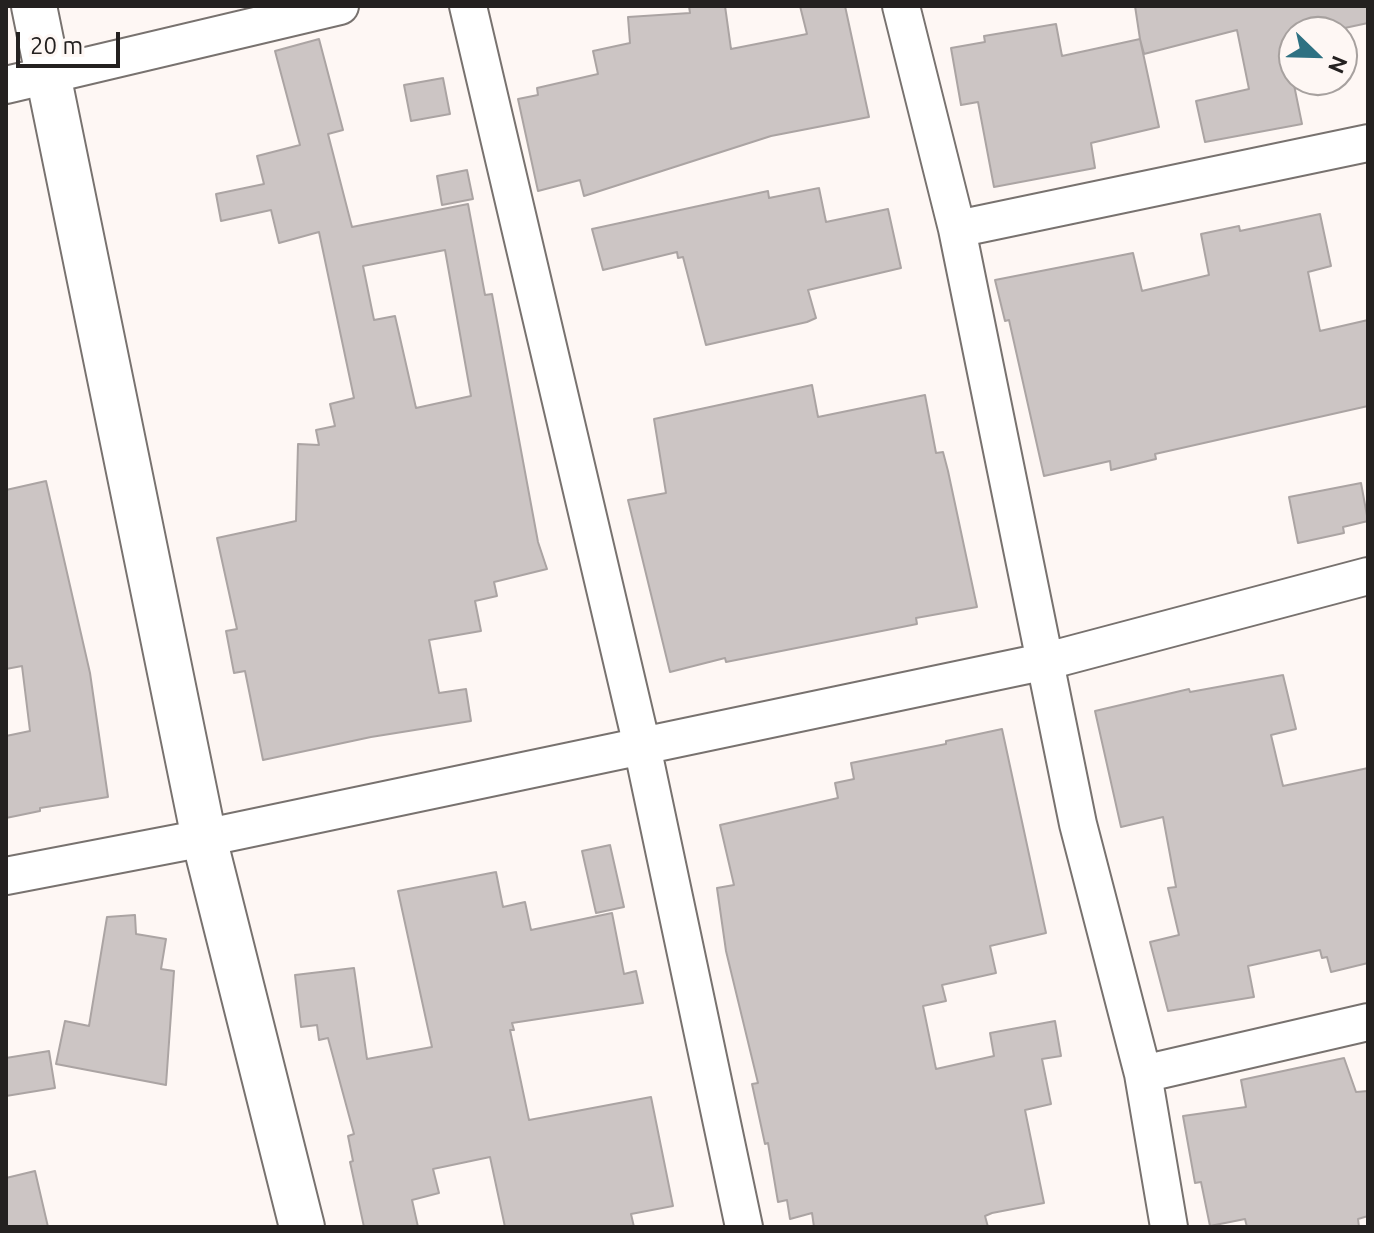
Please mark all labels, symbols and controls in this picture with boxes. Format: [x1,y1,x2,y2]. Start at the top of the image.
scale bar [20,16,124,66]
north arrow [1278,16,1358,96]
text: 20 m [30,32,83,59]
text: N [1324,52,1353,77]

